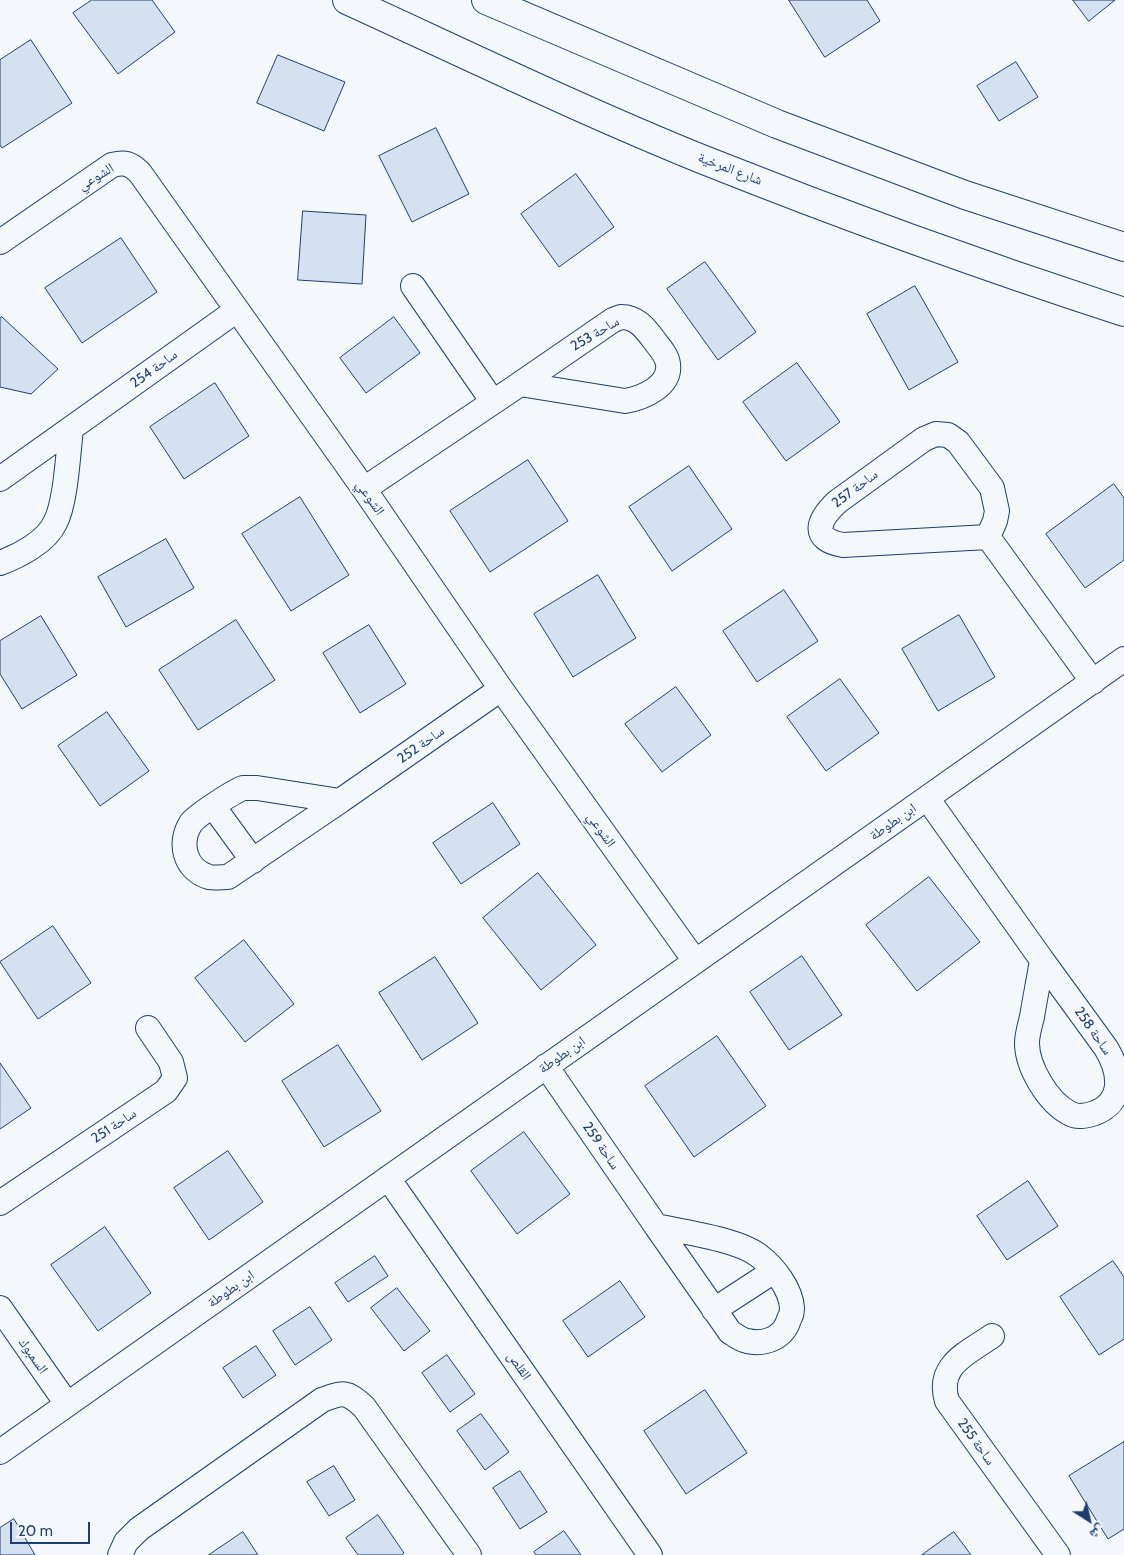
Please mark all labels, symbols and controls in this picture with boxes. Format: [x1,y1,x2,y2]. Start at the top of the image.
street label: شارع المرخية [695,149,765,189]
street label: الشوعي [75,160,117,194]
street label: ساحة 253 [568,313,622,355]
street label: ساحة 254 [127,346,181,392]
street label: ساحة 257 [829,466,881,512]
street label: الشوعي [352,477,388,519]
street label: ساحة 252 [394,723,448,767]
street label: ابن بطوطة [866,800,920,844]
street label: الشوعي [583,809,619,851]
street label: ساحة 258 [1070,1004,1116,1058]
street label: ابن بطوطة [535,1033,589,1077]
street label: ساحة 251 [88,1105,140,1147]
street label: ساحة 259 [579,1119,623,1173]
street label: ابن بطوطة [204,1267,258,1311]
street label: السمبوك [15,1335,51,1377]
street label: القلص [503,1349,535,1383]
street label: ساحة 255 [953,1415,999,1469]
north arrow [1064,1495,1114,1545]
scale bar [12,1512,92,1544]
text: ش [1086,1521,1109,1544]
text: 20 m [18,1522,53,1540]

